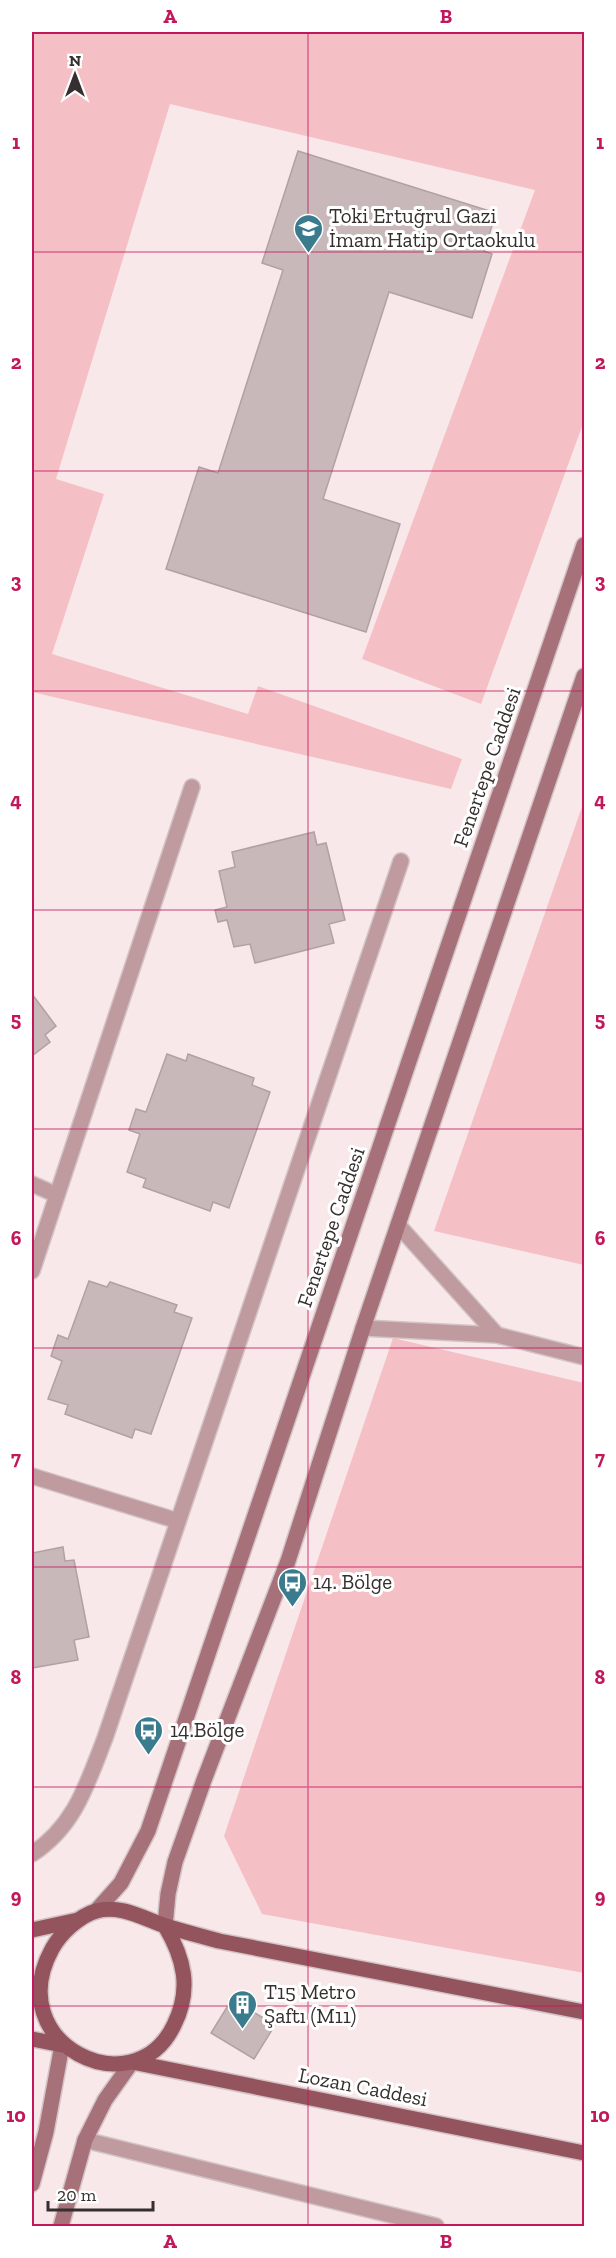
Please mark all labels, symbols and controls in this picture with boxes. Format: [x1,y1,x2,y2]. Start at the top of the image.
text: A [163,4,177,28]
text: B [440,4,452,28]
north arrow [45,45,105,105]
text: N [69,51,81,70]
text: 1 [12,130,20,154]
text: 1 [596,130,604,154]
place label: Toki Ertuğrul Gazi İmam Hatip Ortaokulu [329,203,536,252]
school or university icon: Toki Ertuğrul Gazi İmam Hatip Ortaokulu [292,212,324,254]
text: 2 [11,350,22,374]
text: 2 [595,350,606,374]
text: 3 [11,569,22,593]
text: 3 [595,569,606,593]
street label: Fenertepe Caddesi [447,683,526,850]
text: 4 [10,788,22,812]
text: 4 [594,788,606,812]
text: 5 [11,1007,21,1031]
text: 5 [595,1007,605,1031]
street label: Fenertepe Caddesi [291,1143,370,1310]
text: 6 [11,1226,22,1250]
text: 6 [595,1226,606,1250]
text: 7 [11,1446,21,1470]
text: 7 [595,1446,605,1470]
bus stop icon: 14. Bölge [276,1566,308,1608]
place label: 14. Bölge [313,1569,392,1594]
text: 8 [11,1665,22,1689]
text: 8 [595,1665,606,1689]
bus stop icon: 14.Bölge [133,1714,165,1756]
place label: 14.Bölge [170,1717,244,1742]
text: 9 [11,1884,22,1908]
text: 9 [595,1884,606,1908]
place label: T15 Metro Şaftı (M11) [264,1979,356,2028]
building icon: T15 Metro Şaftı (M11) [227,1988,259,2030]
street label: Lozan Caddesi [297,2062,430,2111]
text: 10 [6,2103,26,2127]
text: 10 [590,2103,610,2127]
scale bar [48,2174,153,2212]
text: 20 m [57,2184,97,2206]
text: A [163,2229,177,2253]
text: B [440,2229,452,2253]

